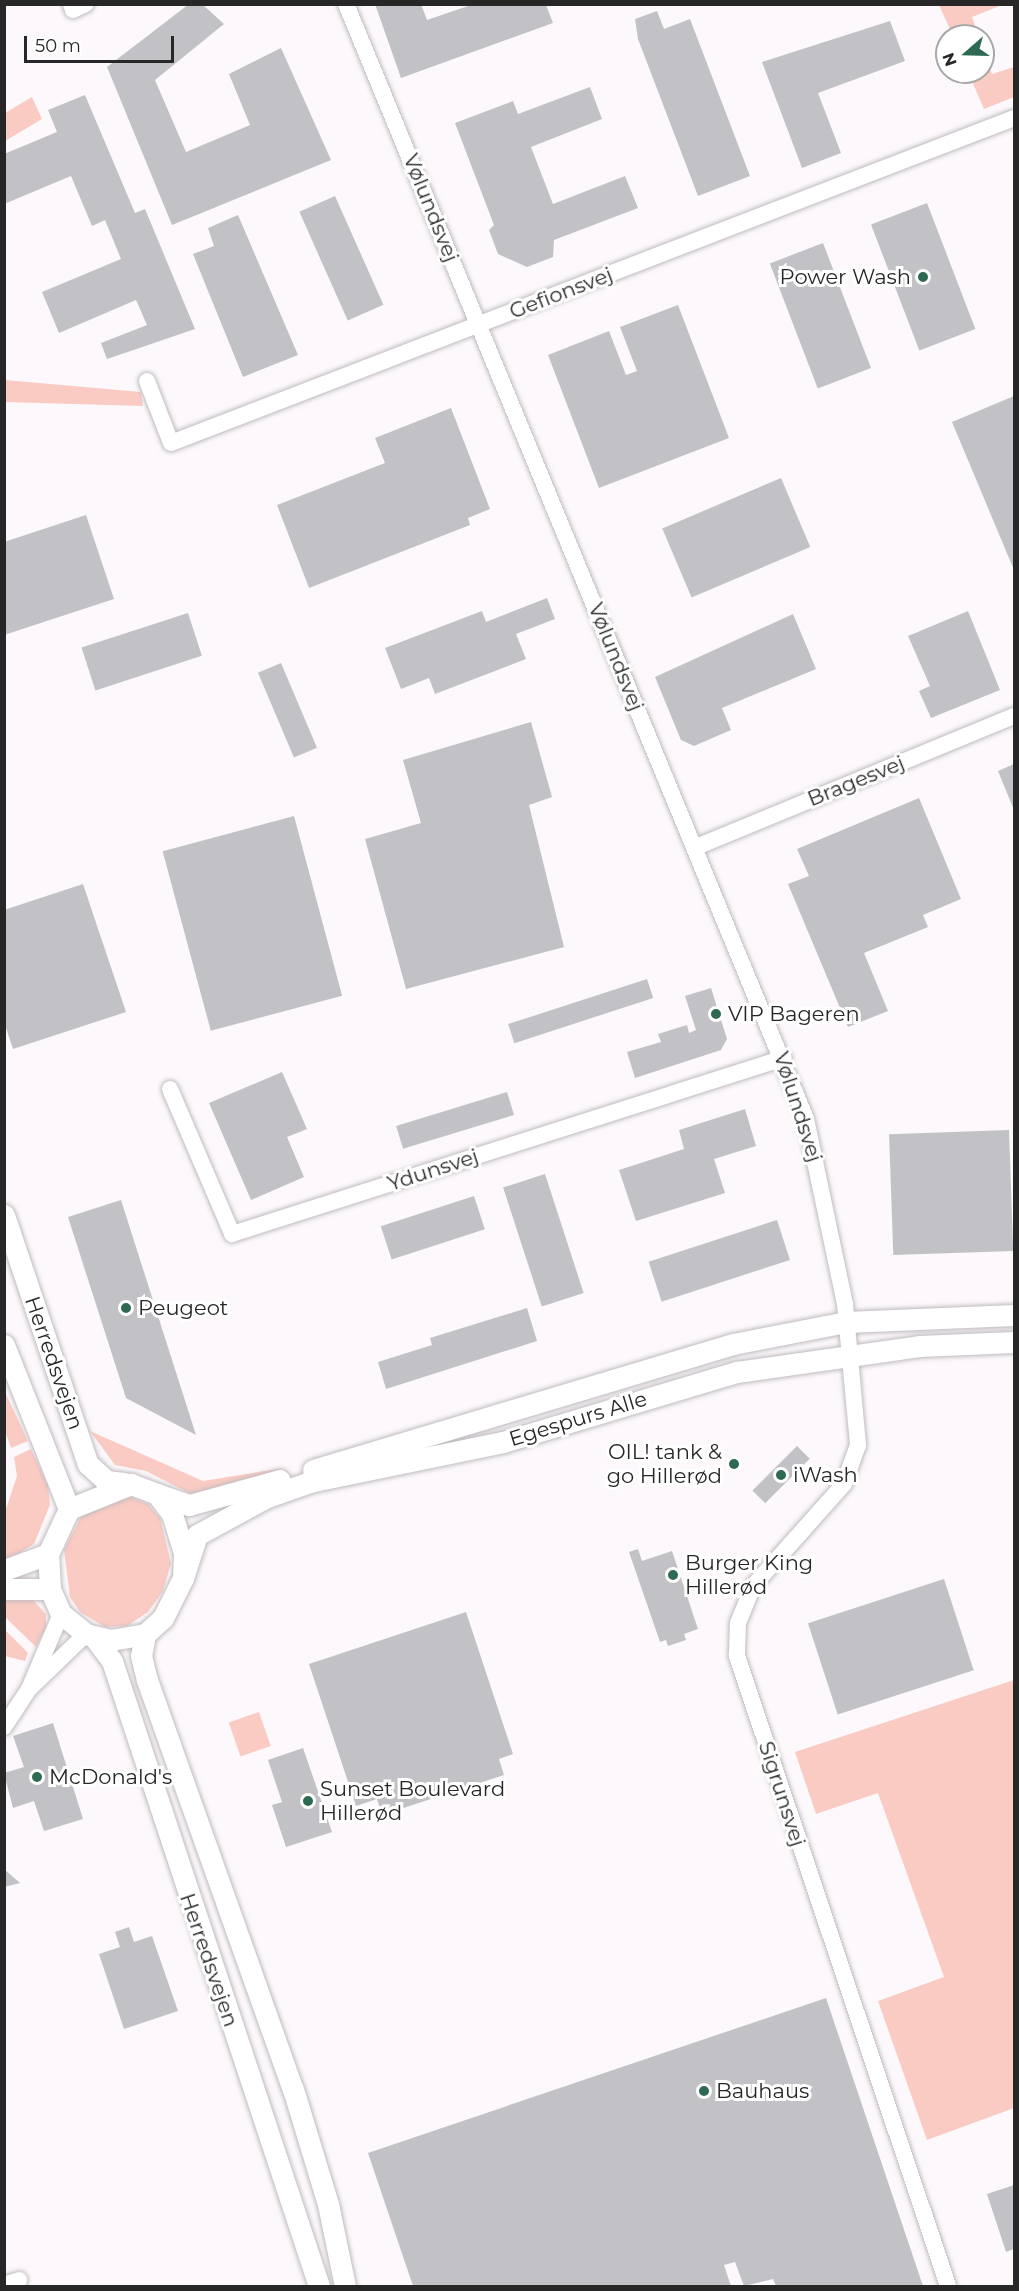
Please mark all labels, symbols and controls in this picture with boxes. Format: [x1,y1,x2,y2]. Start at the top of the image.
scale bar [27,24,177,62]
north arrow [935,24,995,84]
text: 50 m [35,35,81,57]
text: N [938,50,961,69]
street label: Vølundsvej [398,150,464,266]
street label: Gefionsvej [506,262,616,324]
place label: Power Wash [780,264,911,290]
marker: Power Wash [916,270,930,284]
street label: Vølundsvej [583,599,649,715]
street label: Bragesvej [804,750,908,812]
place label: VIP Bageren [728,1001,860,1027]
marker: VIP Bageren [709,1007,723,1021]
street label: Vølundsvej [768,1049,828,1165]
street label: Ydunsvej [384,1143,482,1197]
street label: Herredsvejen [19,1293,89,1433]
place label: Peugeot [138,1295,228,1321]
marker: Peugeot [119,1301,133,1315]
street label: Egespurs Alle [506,1386,650,1452]
place label: OIL! tank & go Hillerød [607,1439,722,1489]
marker: OIL! tank & go Hillerød [727,1457,741,1471]
place label: iWash [793,1462,858,1488]
marker: iWash [774,1468,788,1482]
place label: Burger King Hillerød [685,1550,813,1600]
marker: Burger King Hillerød [666,1568,680,1582]
street label: Sigrunsvej [753,1738,811,1850]
place label: McDonald's [49,1764,172,1790]
marker: McDonald's [30,1770,44,1784]
place label: Sunset Boulevard Hillerød [320,1776,505,1826]
marker: Sunset Boulevard Hillerød [301,1794,315,1808]
street label: Herredsvejen [174,1890,244,2030]
place label: Bauhaus [716,2078,809,2104]
marker: Bauhaus [697,2084,711,2098]

